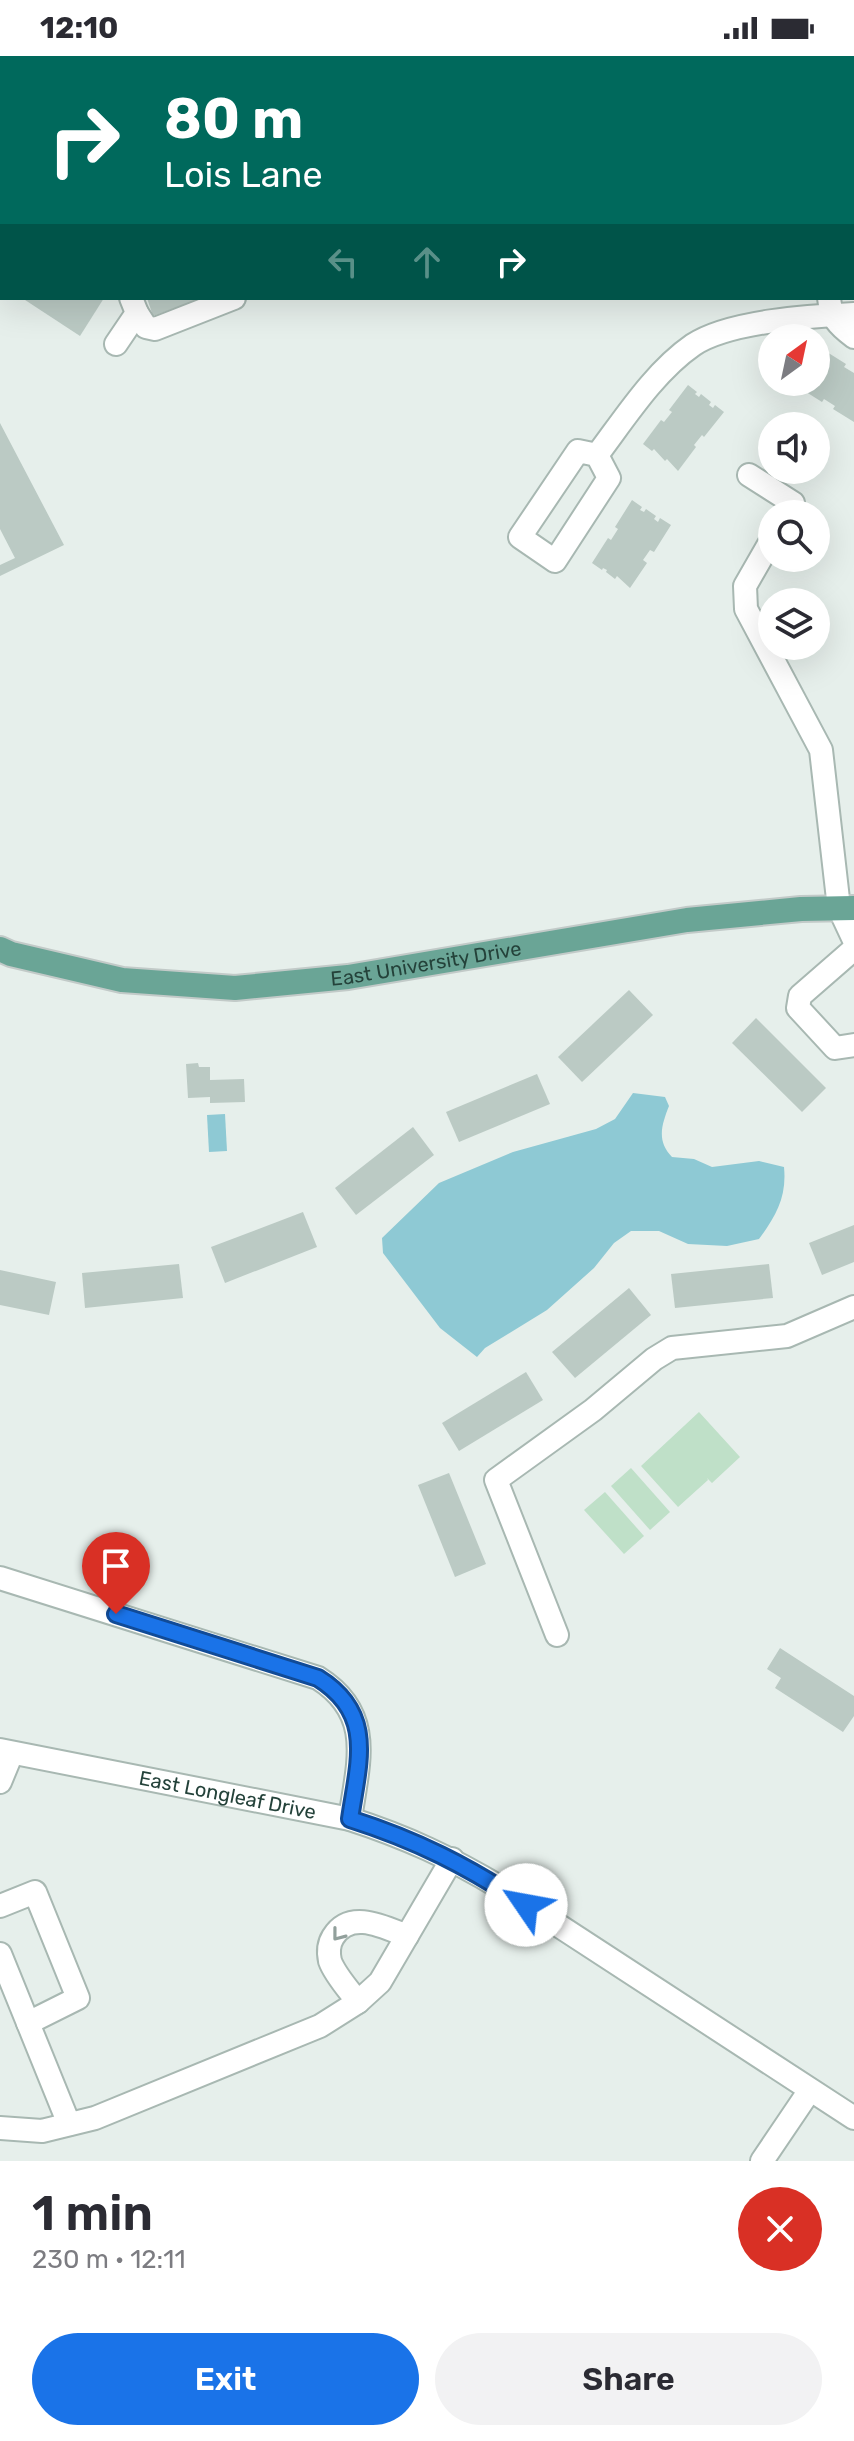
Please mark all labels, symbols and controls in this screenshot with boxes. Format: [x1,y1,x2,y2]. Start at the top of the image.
text: 12:10 [40,10,118,46]
text: 80 m [164,86,303,152]
icon: right [32,88,136,192]
text: Lois Lane [164,153,323,196]
icon: left [321,240,365,284]
icon: ahead [405,240,449,284]
icon: right [489,240,533,284]
north arrow [758,324,830,396]
map controls [758,324,830,660]
button: sound [758,412,830,484]
button: search [758,500,830,572]
button: layers [758,588,830,660]
street label: East University Drive [329,936,523,991]
pin [82,1532,150,1614]
icon: arrive [94,1544,138,1588]
street label: East Longleaf Drive [137,1766,318,1824]
position arrow [484,1863,568,1947]
one-way arrow [333,1926,347,1941]
text: 1 min [32,2185,153,2242]
button: close [738,2187,822,2271]
text: 230 m · 12:11 [32,2244,186,2275]
button: Exit [32,2333,419,2425]
button: Share [435,2333,822,2425]

